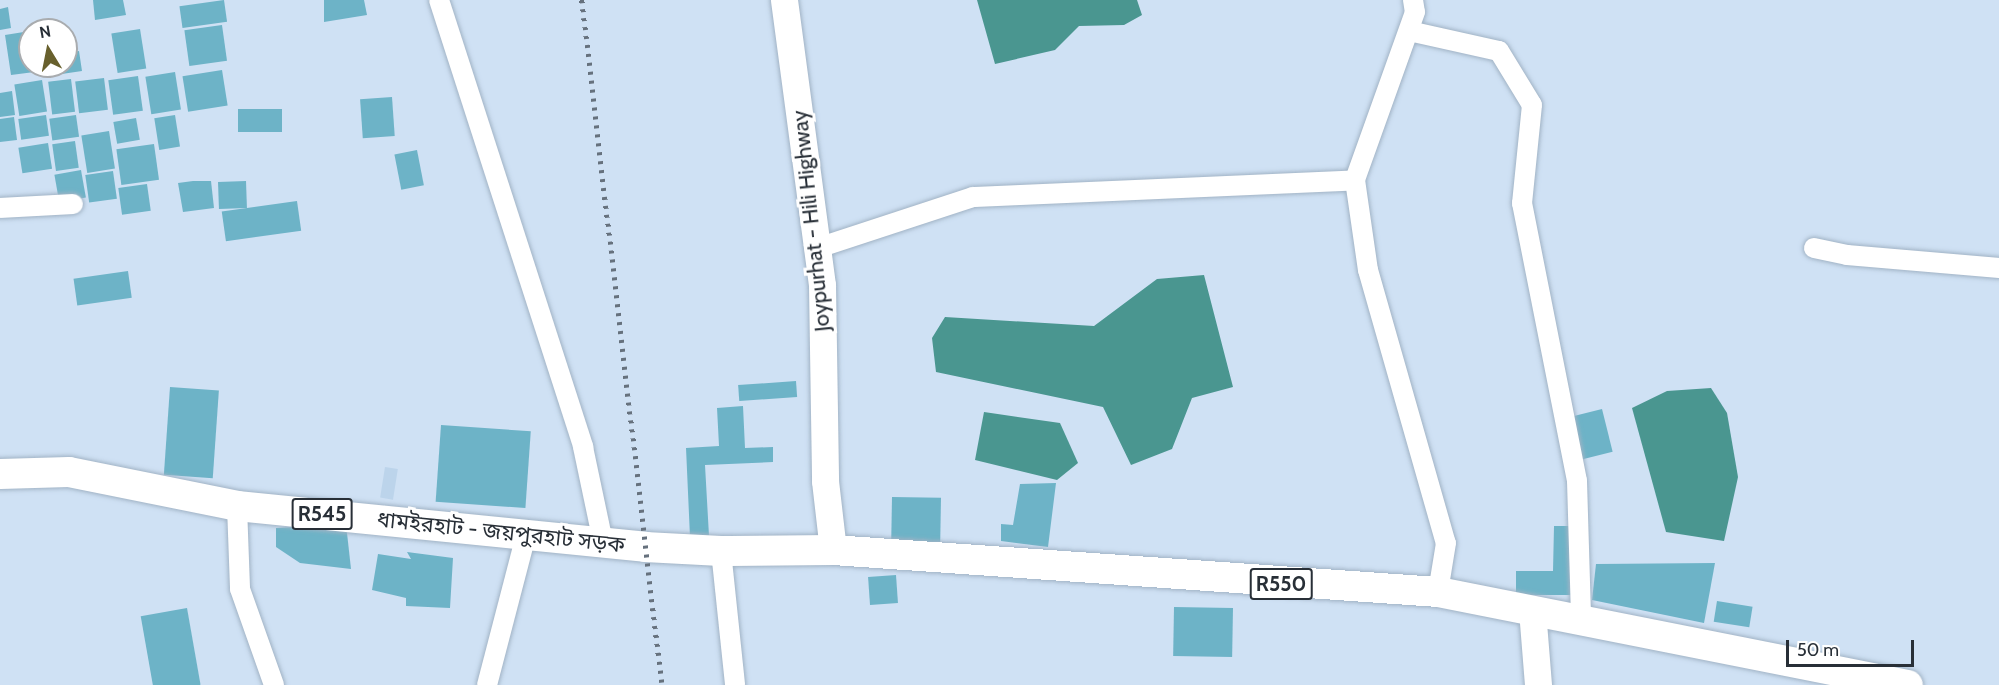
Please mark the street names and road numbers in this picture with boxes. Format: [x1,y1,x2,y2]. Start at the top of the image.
street label: Joypurhat - Hili Highway [786,109,836,333]
road number: R545 [290,496,354,532]
street label: ধামইরহাট - জয়পুরহাট সড়ক [376,506,626,558]
road number: R550 [1250,566,1312,602]

